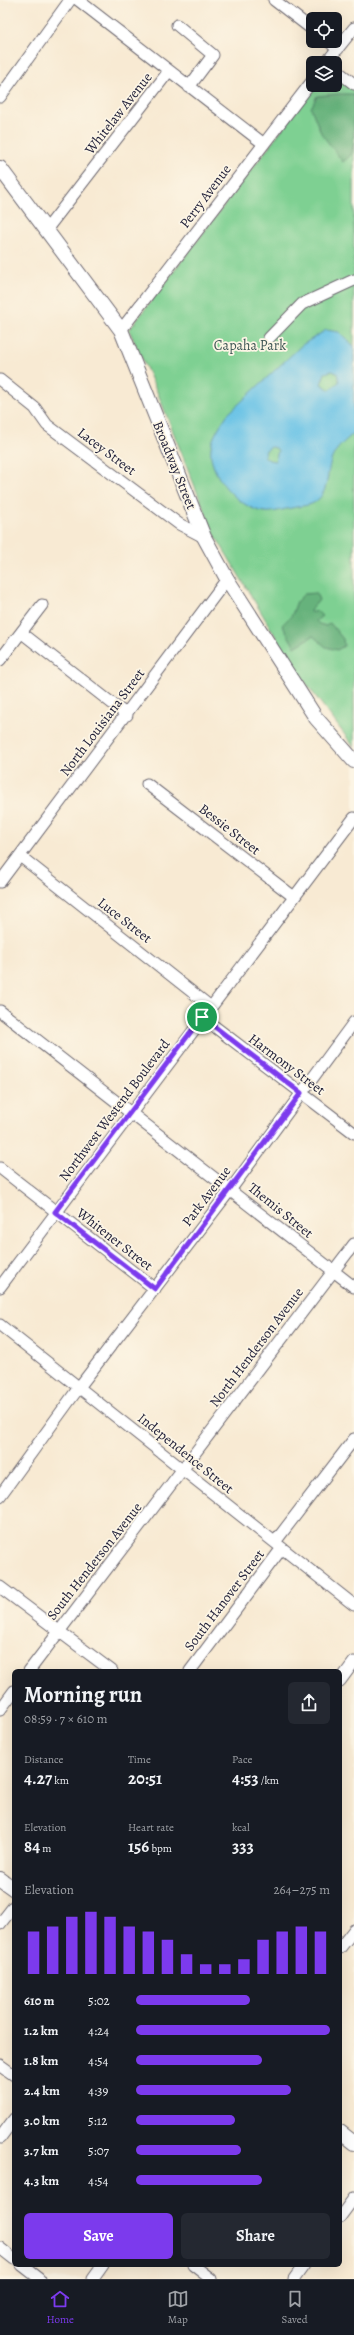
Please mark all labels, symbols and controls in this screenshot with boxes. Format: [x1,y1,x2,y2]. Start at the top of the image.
map controls [306,12,342,92]
button: locate [306,12,342,48]
button: layers [306,56,342,92]
street label: Whitelaw Avenue [80,68,156,159]
street label: Perry Avenue [175,161,236,232]
park label: Capaha Park [214,336,286,355]
street label: Broadway Street [148,418,201,513]
street label: Lacey Street [73,423,140,480]
street label: North Louisiana Street [56,664,149,780]
street label: Bessie Street [195,799,265,860]
street label: Luce Street [94,893,156,948]
pin [185,1000,219,1034]
icon: arrive [191,1006,213,1028]
street label: Harmony Street [244,1029,329,1100]
street label: Northwest Westend Boulevard [55,1035,174,1185]
street label: Park Avenue [178,1162,235,1230]
street label: Themis Street [244,1178,317,1243]
street label: Whitener Street [72,1203,157,1275]
street label: North Henderson Avenue [205,1284,308,1411]
street label: Independence Street [134,1409,238,1498]
street label: South Henderson Avenue [42,1498,146,1624]
street label: South Hanover Street [180,1545,269,1655]
text: Morning run [24,1680,142,1710]
button: share [288,1682,330,1724]
text: 08:59 · 7 × 610 m [24,1710,108,1727]
text: Distance [24,1752,63,1767]
text: Time [128,1752,151,1767]
text: Pace [232,1752,252,1767]
text: 4.27 [24,1767,52,1790]
text: 20:51 [128,1767,162,1790]
text: 4:53 [232,1767,259,1790]
text: km [52,1773,69,1788]
text: /km [259,1773,279,1788]
text: Elevation [24,1820,66,1835]
text: Heart rate [128,1820,174,1835]
text: kcal [232,1820,250,1835]
text: 84 [24,1835,40,1858]
text: 156 [128,1835,149,1858]
text: 333 [232,1835,254,1858]
text: m [40,1841,52,1856]
text: bpm [149,1841,172,1856]
text: Elevation [24,1881,74,1898]
text: 264–275 m [273,1881,330,1898]
text: 610 m [24,1992,54,2009]
text: 5:02 [88,1992,110,2009]
text: 1.2 km [24,2022,58,2039]
text: 4:24 [88,2022,109,2039]
text: 1.8 km [24,2052,58,2069]
text: 4:54 [88,2052,108,2069]
text: 2.4 km [24,2082,60,2099]
text: 4:39 [88,2082,108,2099]
text: 3.0 km [24,2112,60,2129]
text: 5:12 [88,2112,107,2129]
text: 3.7 km [24,2142,59,2159]
text: 5:07 [88,2142,109,2159]
text: 4.3 km [24,2172,59,2189]
text: 4:54 [88,2172,108,2189]
button: Save [24,2213,173,2259]
button: Share [181,2213,330,2259]
tab: Home [46,2288,74,2327]
tab: Map [167,2288,189,2327]
tab: Saved [282,2288,308,2327]

